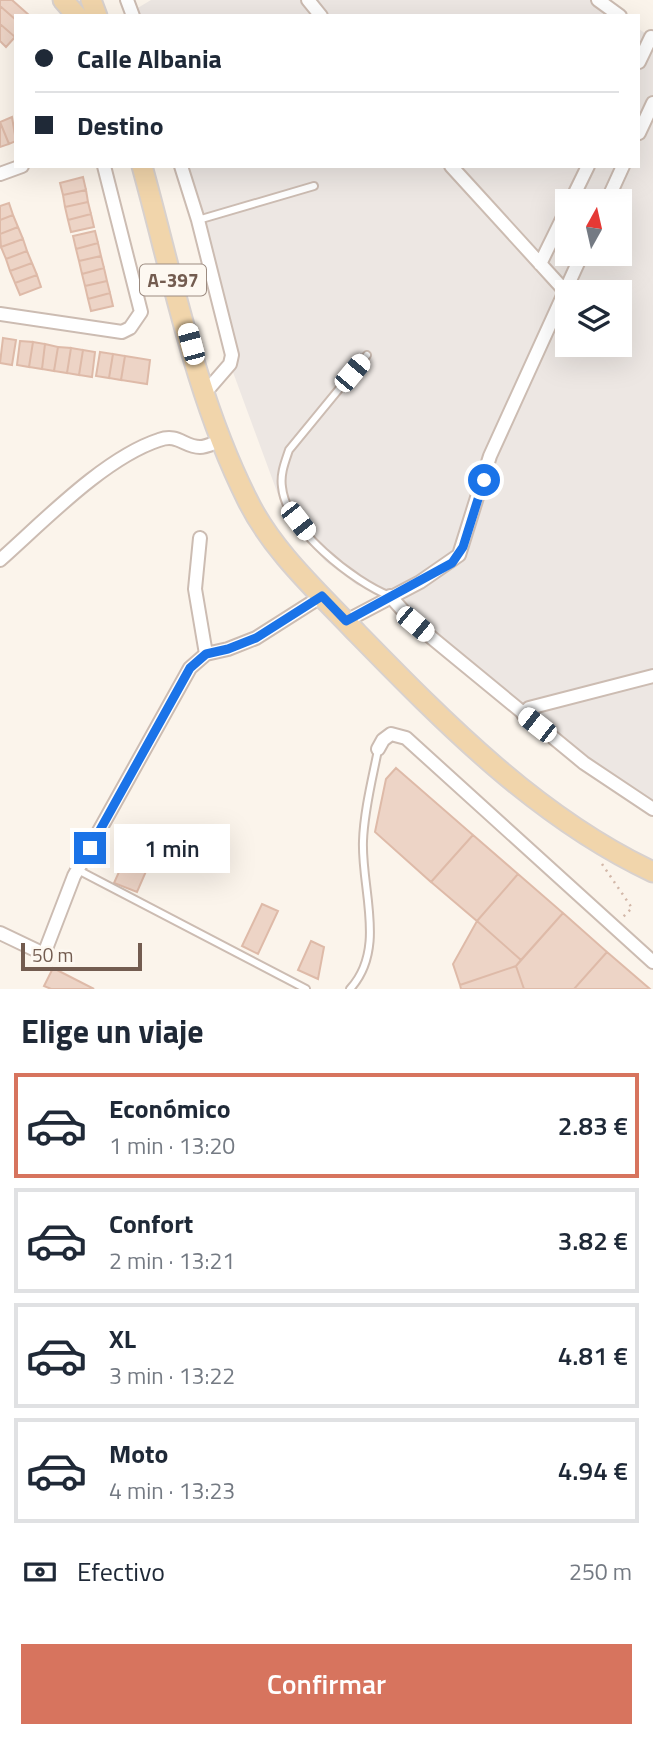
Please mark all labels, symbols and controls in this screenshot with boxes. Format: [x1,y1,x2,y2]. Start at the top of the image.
text: Calle Albania [77,39,222,78]
text: Destino [77,106,164,145]
north arrow [555,189,632,266]
map controls [555,189,632,357]
road number: A-397 [140,264,206,296]
button: layers [555,280,632,357]
car [176,321,207,367]
car [331,350,374,396]
route start [468,464,500,496]
car [277,498,320,544]
car [393,602,438,646]
car [514,704,561,746]
callout: 1 min [114,824,230,872]
text: 1 min [144,831,200,866]
route end [74,832,106,864]
scale bar [21,940,142,972]
text: 50 m [32,940,73,969]
text: Elige un viaje [21,1007,204,1055]
text: Económico [109,1089,231,1128]
icon: car [25,1094,88,1157]
text: 2.83 € [558,1106,628,1145]
text: 1 min · 13:20 [109,1128,235,1163]
text: Confort [109,1204,193,1243]
icon: car [25,1209,88,1272]
text: 3.82 € [558,1221,628,1260]
text: 2 min · 13:21 [109,1243,235,1278]
text: XL [109,1319,136,1358]
icon: car [25,1324,88,1387]
text: 4.81 € [558,1336,628,1375]
text: 3 min · 13:22 [109,1358,235,1393]
text: Moto [109,1434,168,1473]
icon: car [25,1439,88,1502]
text: 4.94 € [558,1451,628,1490]
text: 4 min · 13:23 [109,1473,235,1508]
text: Efectivo [77,1552,165,1591]
icon: cash [21,1553,59,1591]
text: 250 m [569,1554,632,1589]
button: Confirmar [21,1644,632,1724]

